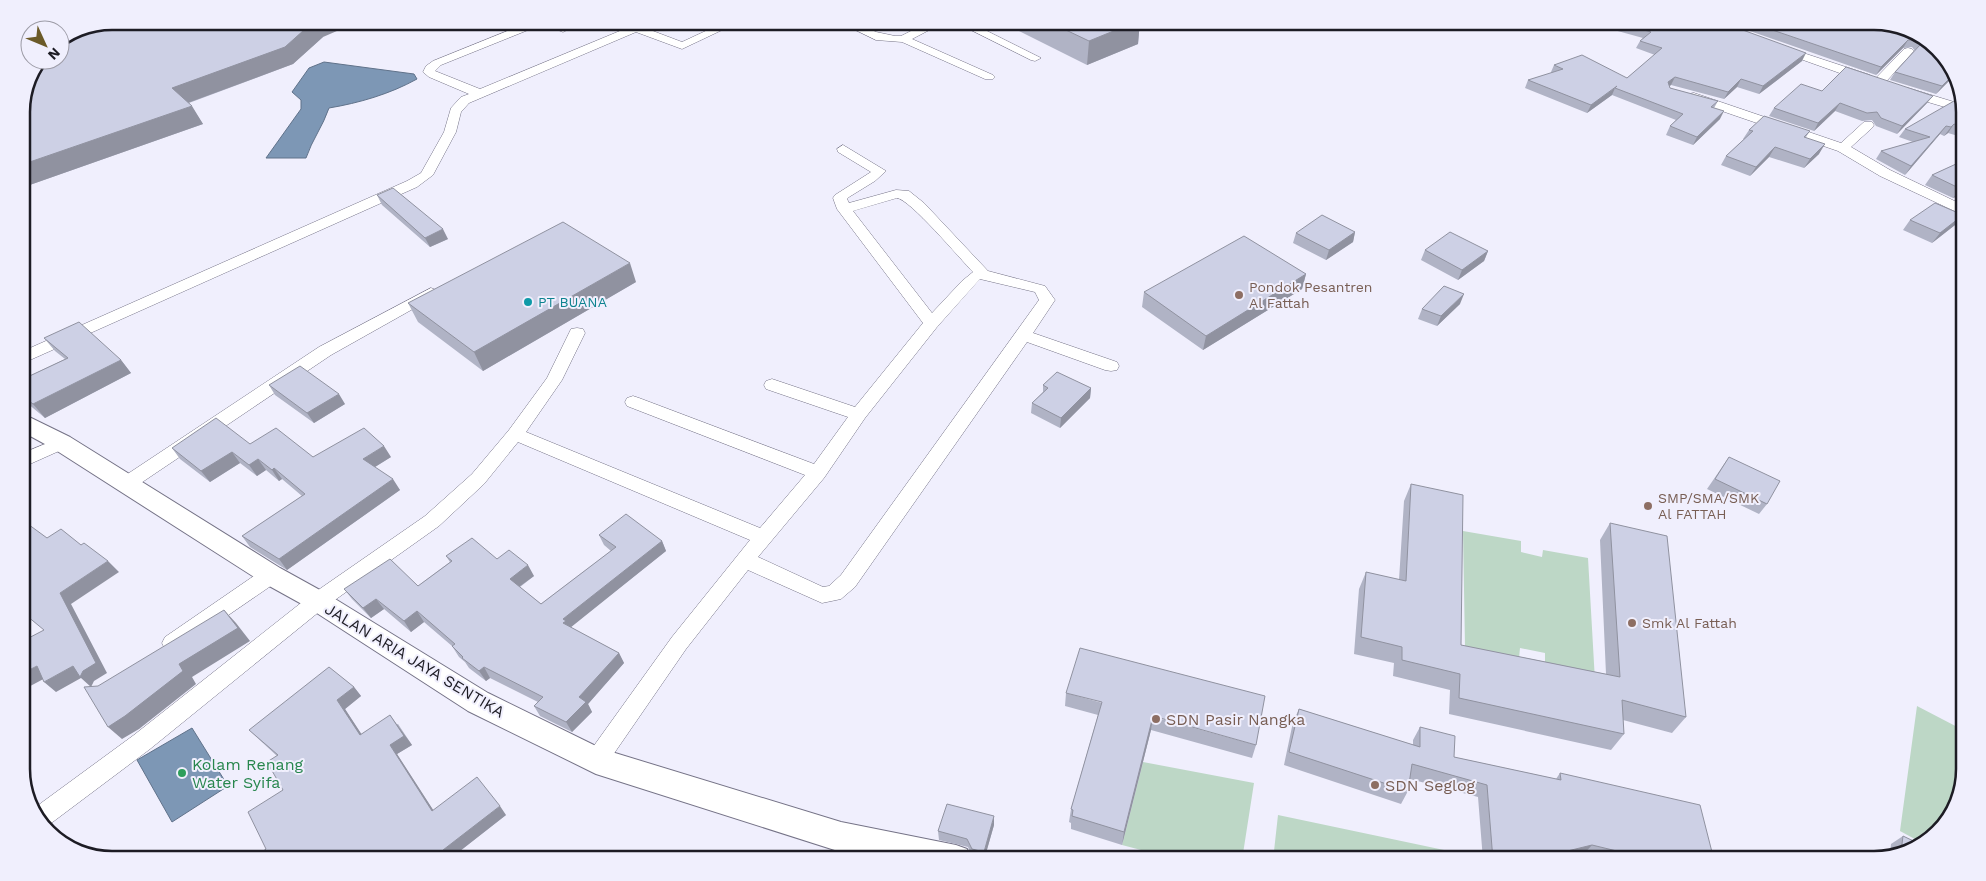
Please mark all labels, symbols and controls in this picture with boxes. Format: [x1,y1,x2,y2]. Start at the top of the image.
north arrow [20,20,70,70]
text: N [45,45,64,63]
place label: Pondok Pesantren Al Fattah [1249,279,1373,311]
marker: Pondok Pesantren Al Fattah [1233,289,1245,301]
place label: PT BUANA [538,294,607,310]
marker: PT BUANA [522,296,534,308]
place label: SMP/SMA/SMK Al FATTAH [1658,490,1759,522]
marker: SMP/SMA/SMK Al FATTAH [1642,500,1654,512]
street label: JALAN ARIA JAYA SENTIKA [321,599,508,722]
place label: Smk Al Fattah [1642,615,1737,631]
marker: Smk Al Fattah [1626,617,1638,629]
place label: SDN Pasir Nangka [1166,710,1305,729]
marker: SDN Pasir Nangka [1150,713,1162,725]
place label: Kolam Renang Water Syifa [192,755,304,792]
marker: Kolam Renang Water Syifa [176,767,188,779]
place label: SDN Seglog [1385,776,1475,795]
marker: SDN Seglog [1369,779,1381,791]

